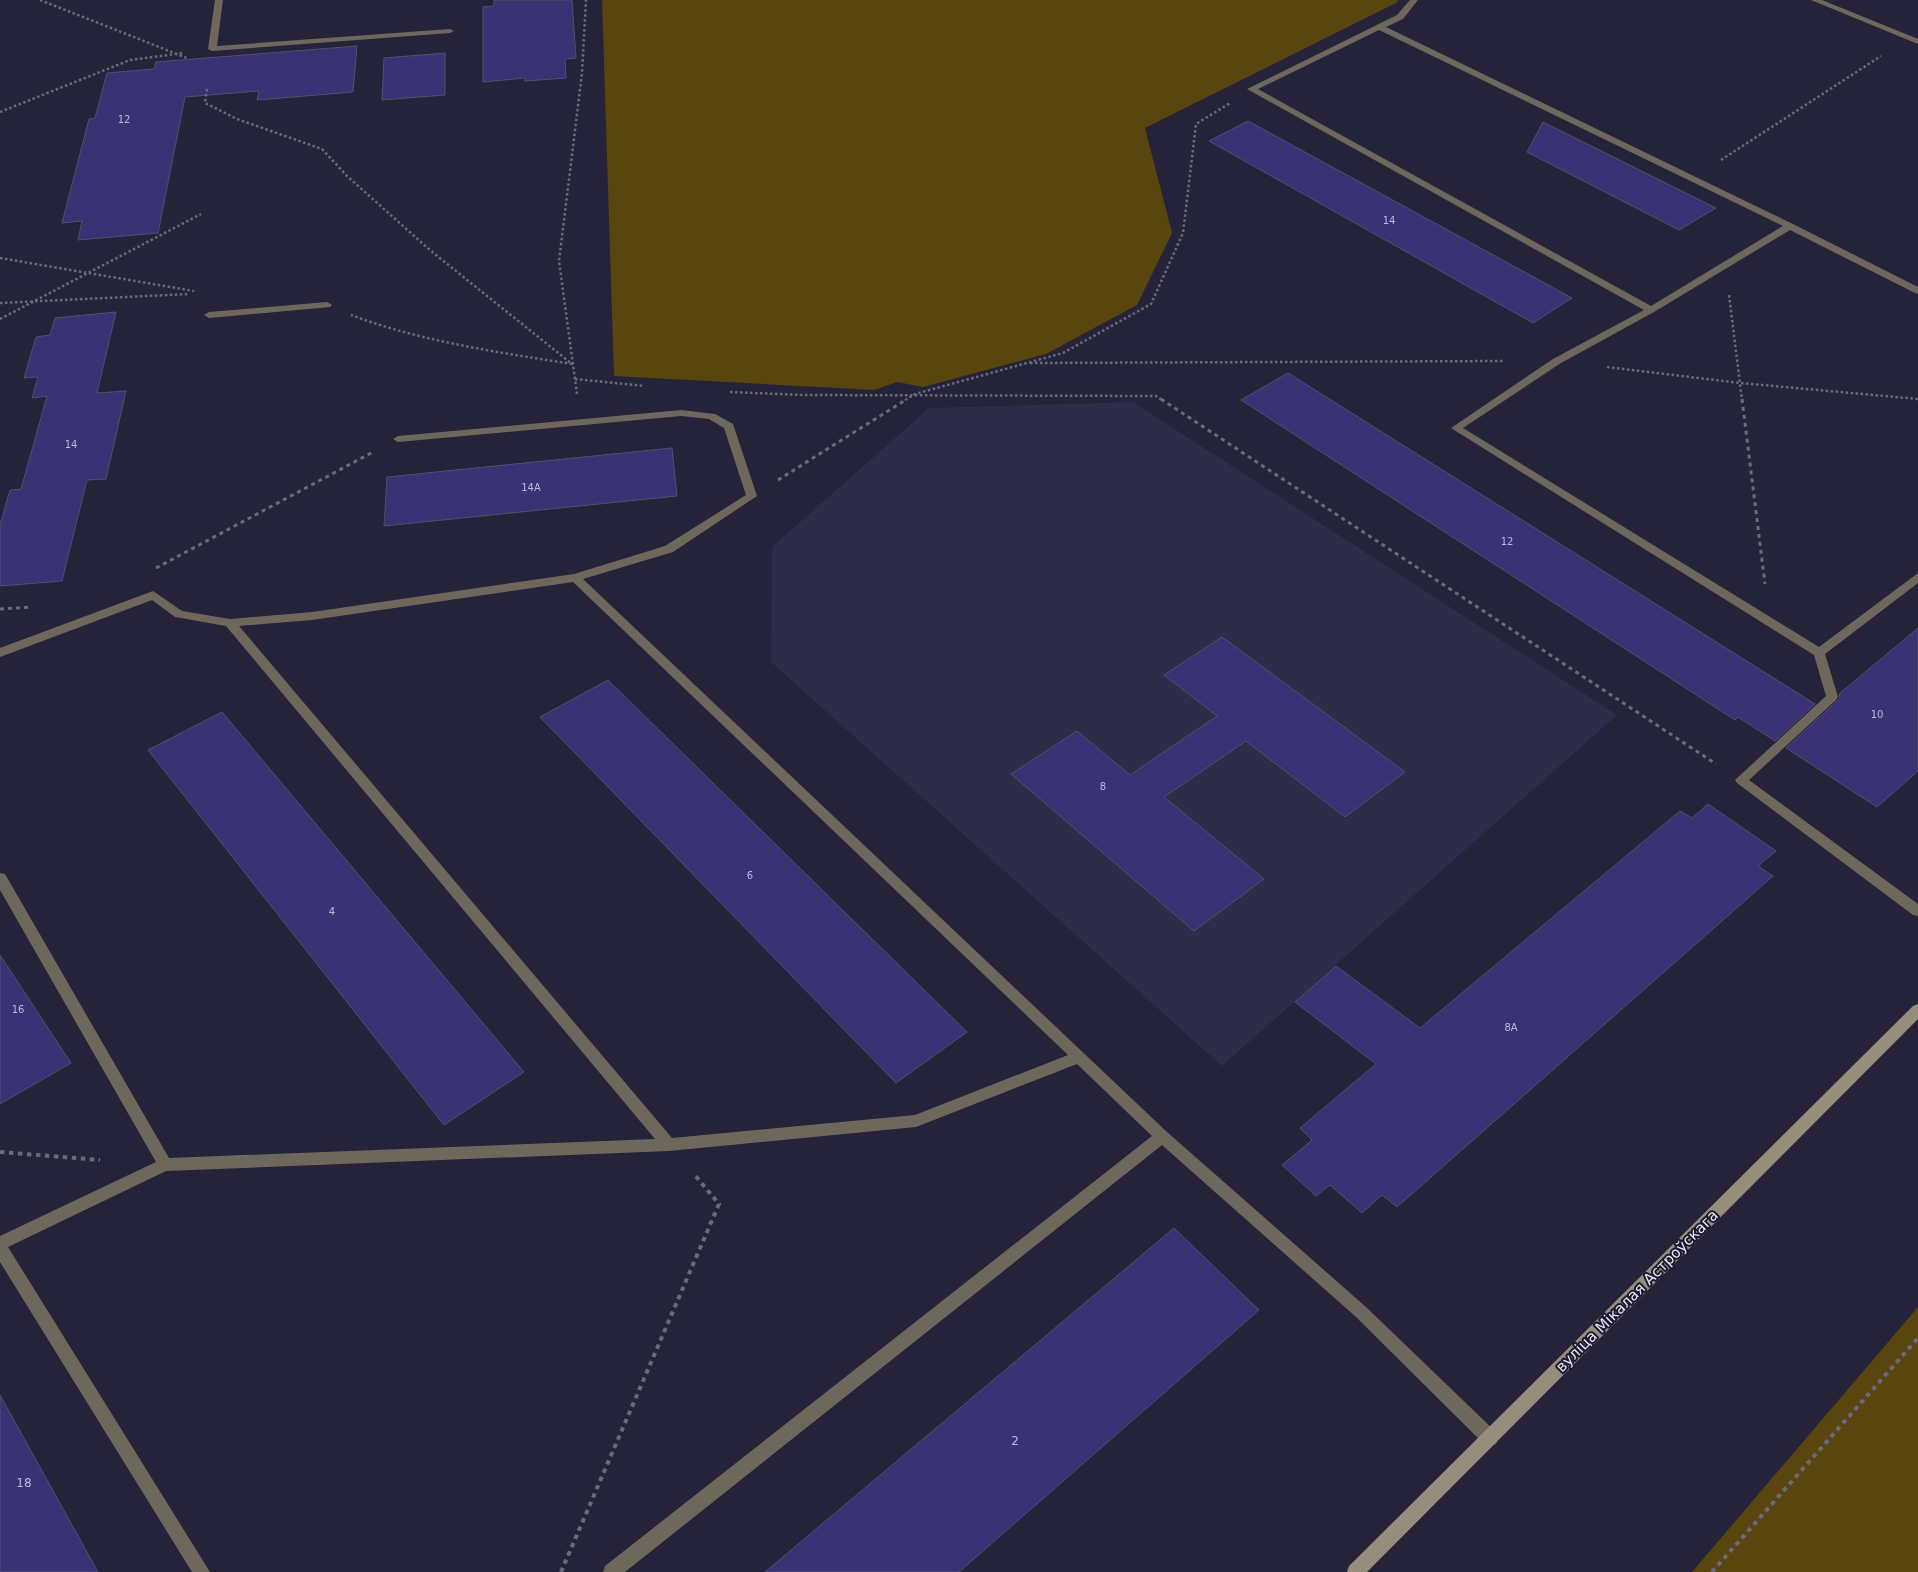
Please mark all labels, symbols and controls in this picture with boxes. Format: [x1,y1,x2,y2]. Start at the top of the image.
house number: 12 [118,114,130,125]
house number: 14 [1383,215,1395,226]
house number: 14 [65,439,77,450]
house number: 14А [521,482,541,493]
house number: 12 [1501,536,1513,547]
house number: 10 [1871,709,1883,720]
house number: 8 [1100,781,1106,792]
house number: 6 [747,870,753,881]
house number: 4 [329,906,335,917]
house number: 16 [12,1004,24,1015]
house number: 8А [1504,1022,1518,1033]
street label: вуліца Мікалая Астроўскага [1552,1206,1722,1376]
house number: 2 [1011,1434,1019,1448]
house number: 18 [16,1476,32,1490]

